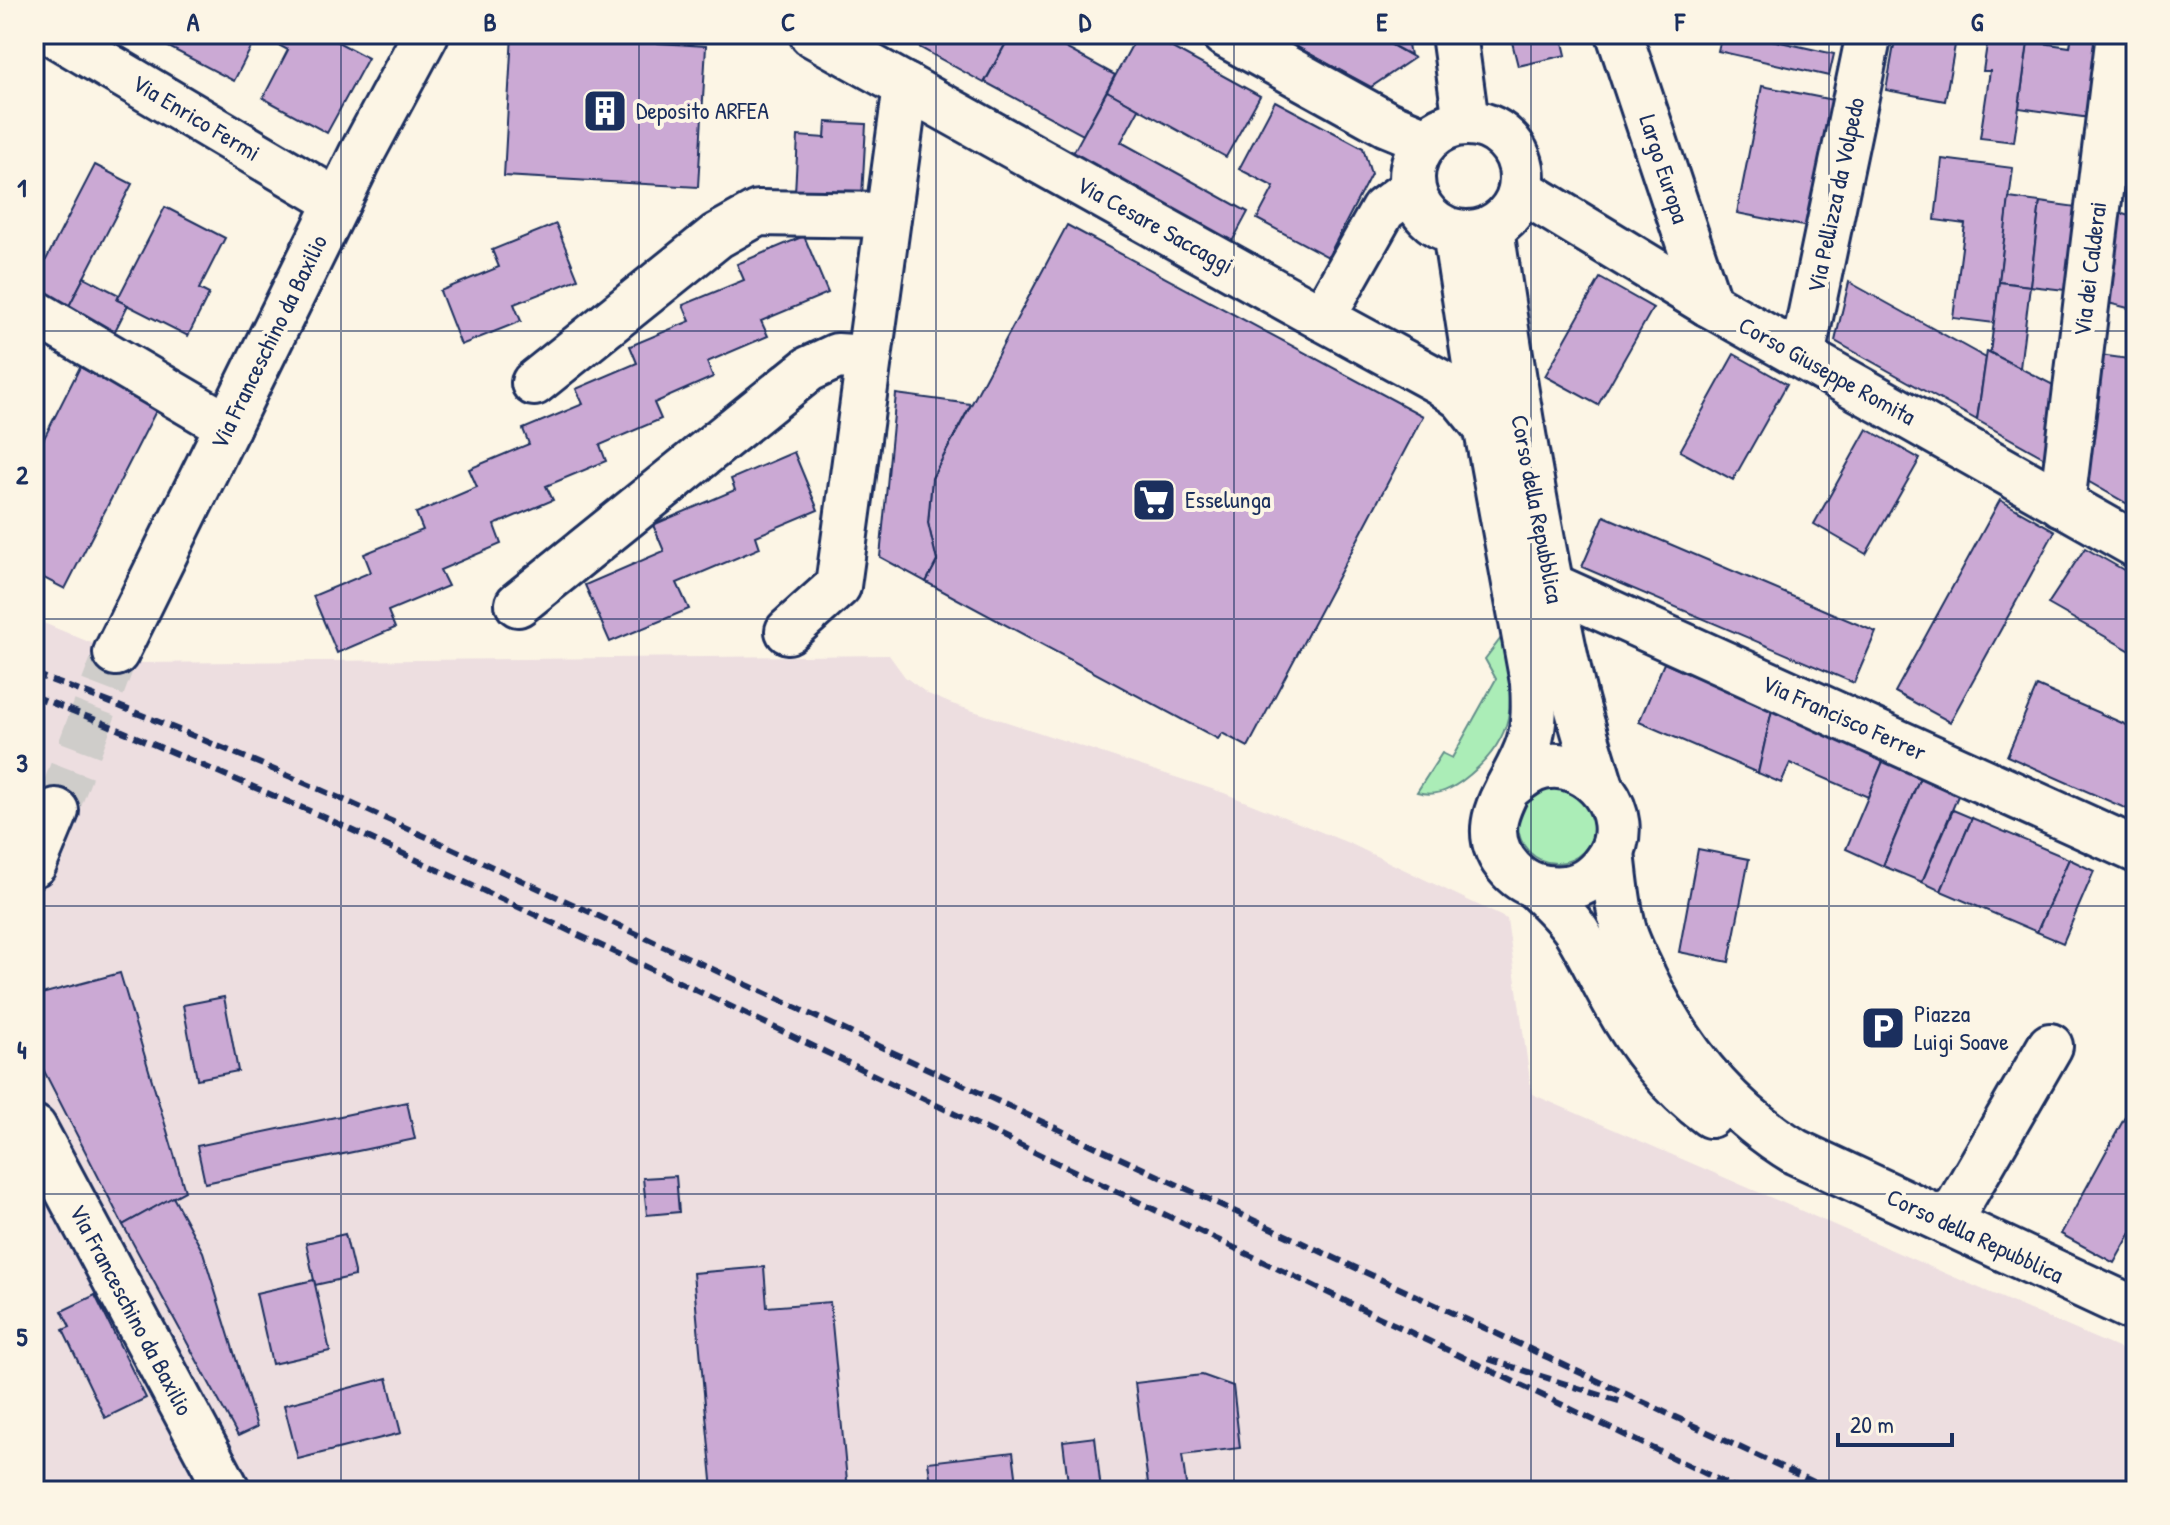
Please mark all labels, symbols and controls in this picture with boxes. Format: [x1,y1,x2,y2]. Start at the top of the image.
text: A [187,4,200,39]
text: B [483,4,497,39]
text: C [781,4,795,39]
text: D [1079,4,1092,39]
text: E [1376,4,1388,39]
text: F [1674,4,1686,39]
text: G [1971,4,1984,39]
street label: Via Enrico Fermi [127,66,266,168]
building icon: Deposito ARFEA [581,87,629,135]
place label: Deposito ARFEA [636,94,769,126]
street label: Via Pellizza da Volpedo [1799,94,1871,295]
street label: Largo Europa [1632,110,1698,227]
street label: Via Cesare Saccaggi [1071,168,1240,280]
text: 1 [17,170,27,205]
street label: Via dei Calderai [2065,200,2113,338]
street label: Via Franceschino da Baxilio [202,229,334,454]
street label: Corso Giuseppe Romita [1733,308,1922,432]
street label: Corso della Repubblica [1504,412,1572,606]
text: 2 [16,457,29,492]
supermarket icon: Esselunga [1130,476,1178,524]
place label: Esselunga [1185,483,1271,515]
street label: Via Francisco Ferrer [1757,667,1932,768]
text: 3 [16,745,28,780]
place label: Piazza Luigi Soave [1914,997,2009,1057]
parking icon: Piazza Luigi Soave [1859,1004,1907,1052]
text: 4 [17,1032,27,1067]
street label: Corso della Repubblica [1882,1180,2069,1290]
street label: Via Franceschino da Baxilio [63,1198,201,1421]
text: 5 [17,1319,28,1354]
scale bar [1838,1397,1952,1447]
text: 20 m [1850,1408,1894,1440]

